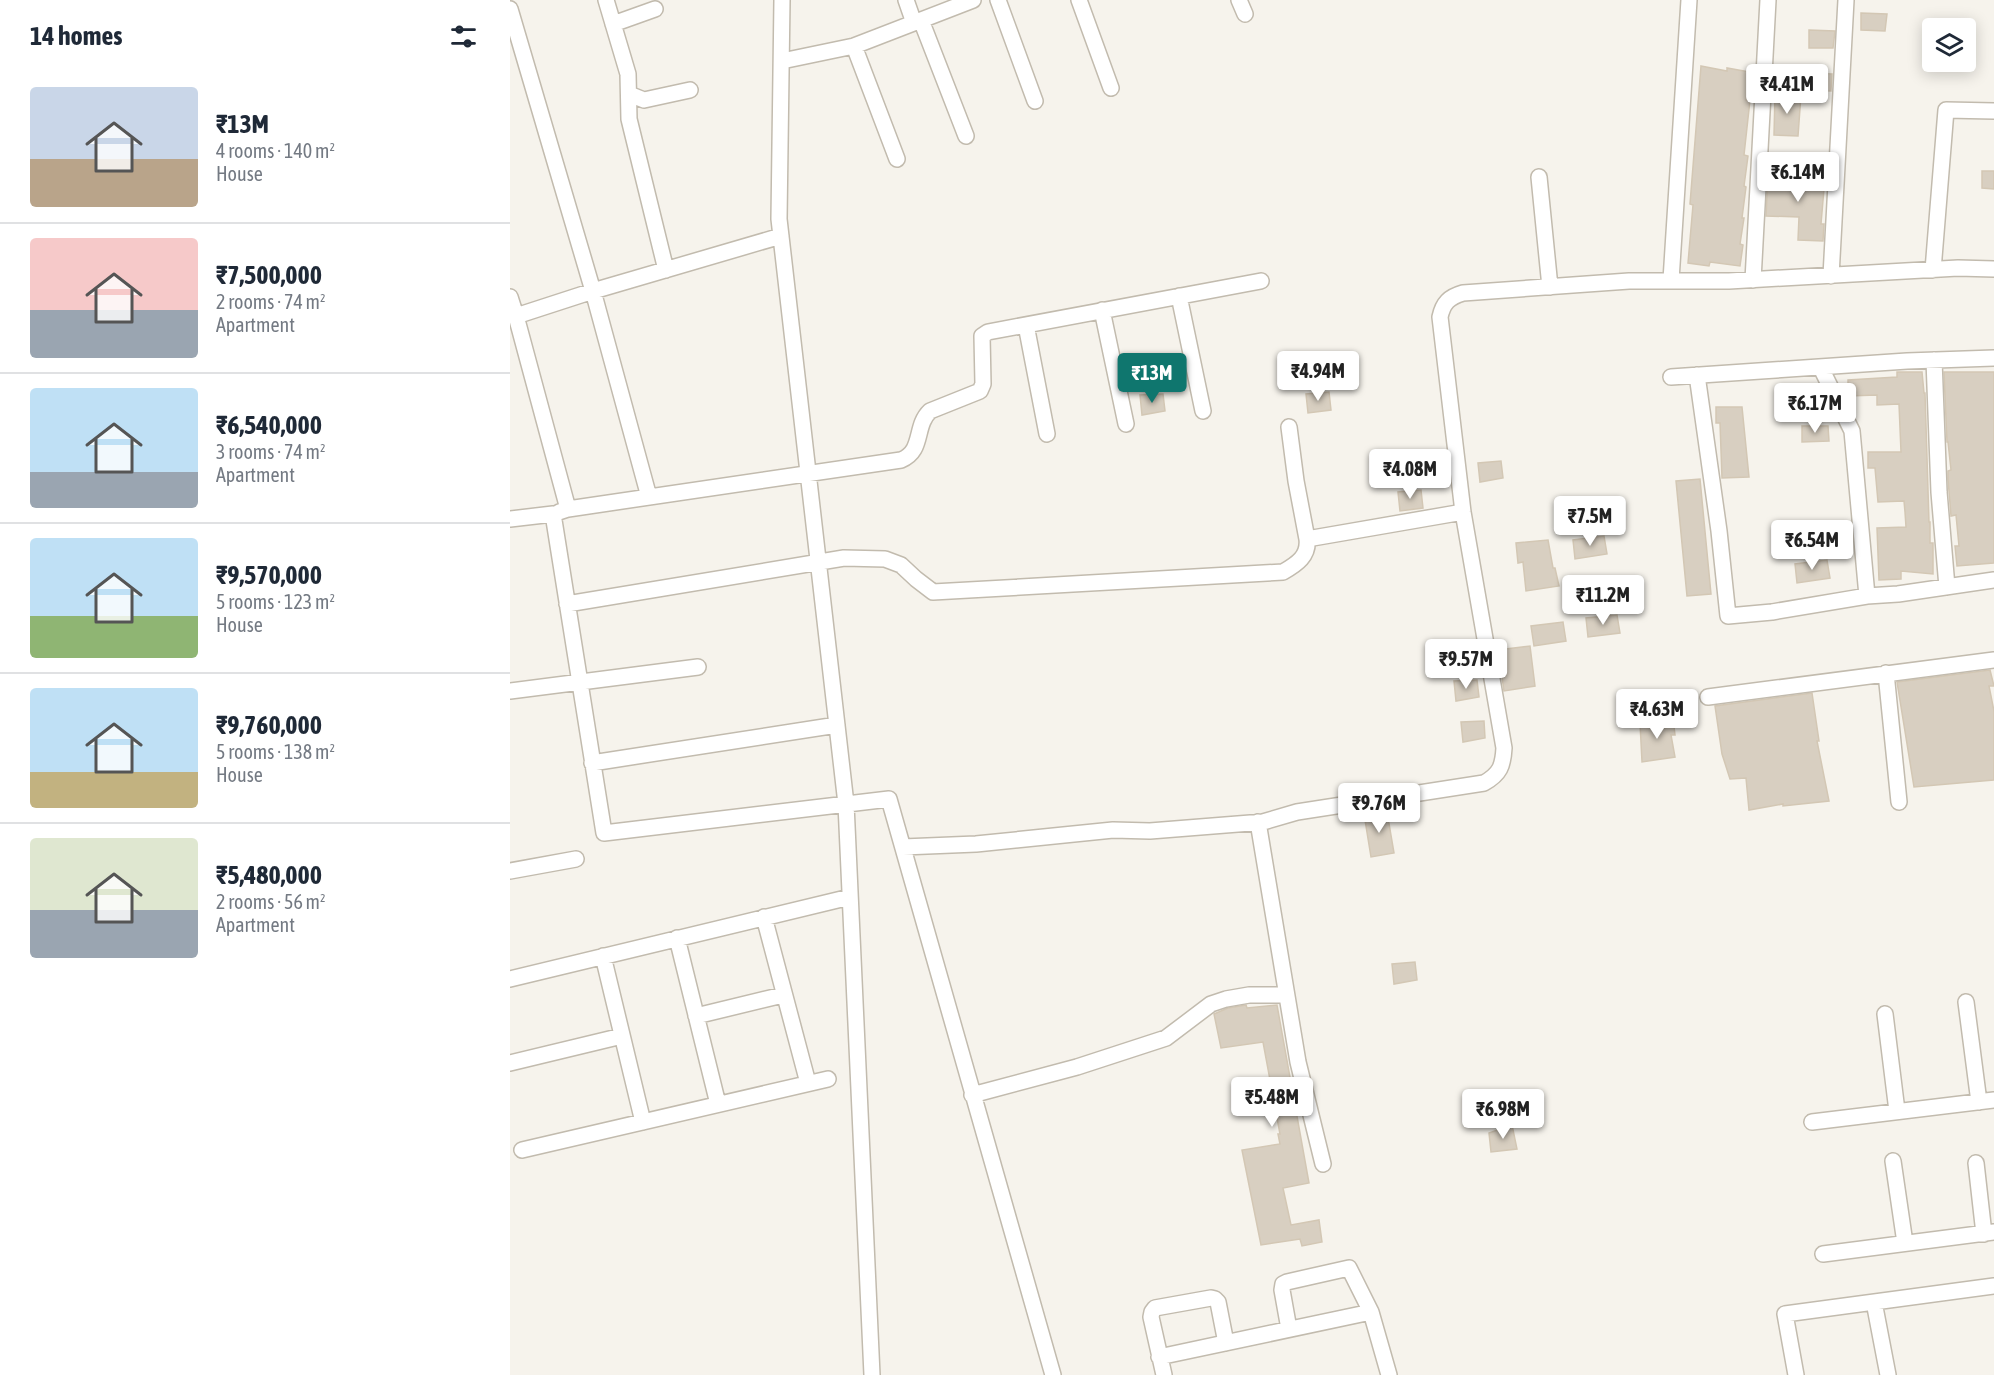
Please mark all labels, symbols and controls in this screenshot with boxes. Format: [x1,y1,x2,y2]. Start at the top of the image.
map controls [1922,18,1976,72]
button: layers [1922,18,1976,72]
icon: filters [447,20,480,53]
text: 14 homes [30,21,123,51]
pin: ₹4.41M [1738,64,1836,115]
text: ₹4.41M [1760,72,1814,95]
text: ₹13M [216,109,269,139]
icon: home [78,111,150,183]
text: 4 rooms · 140 m² [216,139,335,162]
pin: ₹6.14M [1749,152,1847,203]
text: ₹6.14M [1771,160,1825,183]
text: House [216,162,263,185]
text: ₹7,500,000 [216,260,322,290]
icon: home [78,262,150,334]
text: 2 rooms · 74 m² [216,290,326,313]
text: Apartment [216,313,295,336]
pin: ₹4.94M [1269,351,1367,402]
pin: ₹13M [1116,353,1188,404]
text: ₹4.94M [1291,359,1345,382]
text: ₹13M [1132,361,1172,384]
pin: ₹6.17M [1766,383,1864,434]
text: ₹6.17M [1788,391,1842,414]
text: ₹6,540,000 [216,410,322,440]
icon: home [78,412,150,484]
text: 3 rooms · 74 m² [216,440,326,463]
pin: ₹4.08M [1361,449,1459,500]
text: ₹4.08M [1383,457,1437,480]
text: Apartment [216,463,295,486]
pin: ₹7.5M [1548,496,1632,547]
text: ₹7.5M [1568,504,1612,527]
pin: ₹6.54M [1763,520,1861,571]
text: ₹6.54M [1785,528,1839,551]
text: ₹9,570,000 [216,560,322,590]
icon: home [78,562,150,634]
pin: ₹11.2M [1554,575,1652,626]
text: ₹11.2M [1576,583,1630,606]
text: 5 rooms · 123 m² [216,590,335,613]
text: House [216,613,263,636]
pin: ₹9.57M [1417,639,1515,690]
text: ₹9.57M [1439,647,1493,670]
pin: ₹4.63M [1608,689,1706,740]
text: ₹4.63M [1630,697,1684,720]
text: ₹9,760,000 [216,710,322,740]
icon: home [78,712,150,784]
text: 5 rooms · 138 m² [216,740,335,763]
text: House [216,763,263,786]
pin: ₹9.76M [1330,783,1428,834]
text: ₹9.76M [1352,791,1406,814]
text: ₹5,480,000 [216,860,322,890]
icon: home [78,862,150,934]
text: 2 rooms · 56 m² [216,890,326,913]
text: Apartment [216,913,295,936]
pin: ₹5.48M [1223,1077,1321,1128]
text: ₹5.48M [1245,1085,1299,1108]
pin: ₹6.98M [1454,1089,1552,1140]
text: ₹6.98M [1476,1097,1530,1120]

